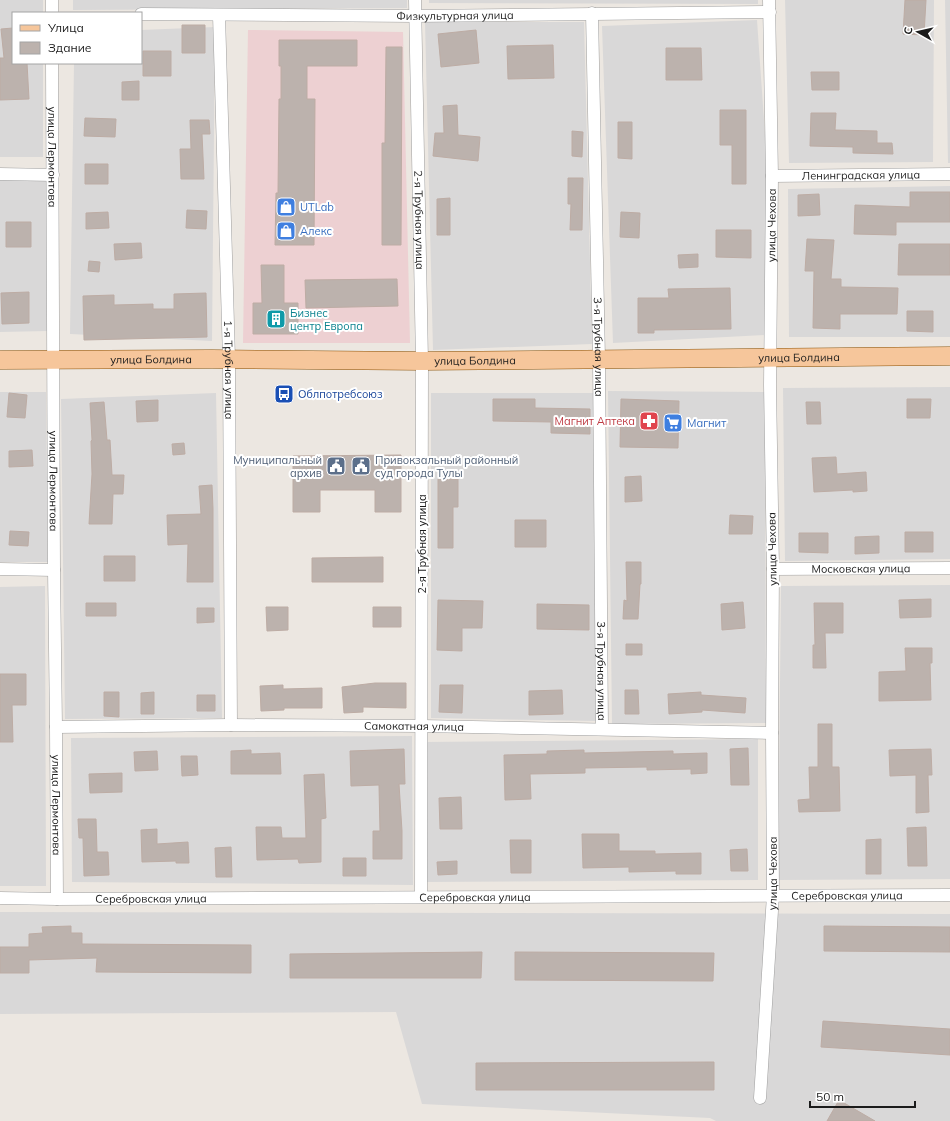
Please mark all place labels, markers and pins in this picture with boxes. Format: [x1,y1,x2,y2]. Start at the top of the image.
shop icon: UTLab [275,196,297,218]
place label: UTLab [300,200,334,214]
shop icon: Алекс [275,220,297,242]
place label: Алекс [300,224,333,238]
place label: Бизнес центр Европа [290,306,363,333]
building icon: Бизнес центр Европа [265,308,287,330]
bus stop icon: Облпотребсоюз [273,383,295,405]
place label: Облпотребсоюз [298,387,383,401]
pharmacy icon: Магнит Аптека [638,410,660,432]
supermarket icon: Магнит [662,412,684,434]
place label: Магнит Аптека [555,414,635,428]
place label: Магнит [687,416,726,430]
place label: Муниципальный архив [233,453,322,480]
place label: Привокзальный районный суд города Тулы [375,453,518,480]
public building icon: Муниципальный архив [325,455,347,477]
public building icon: Привокзальный районный суд города Тулы [350,455,372,477]

